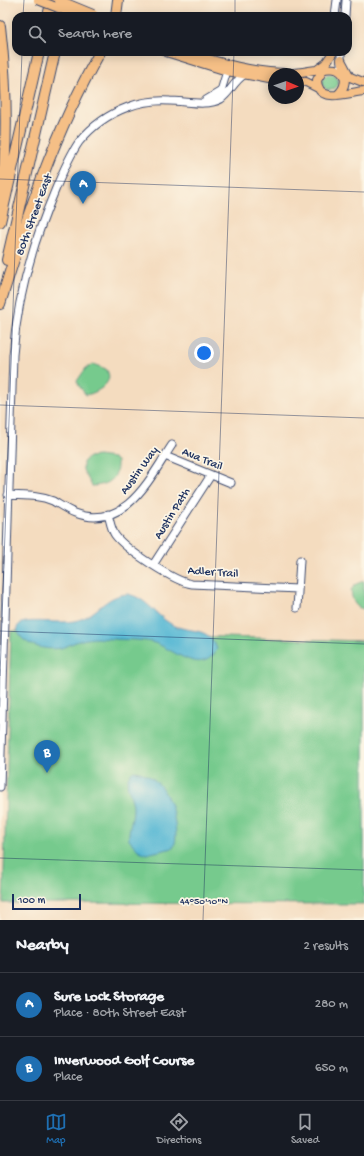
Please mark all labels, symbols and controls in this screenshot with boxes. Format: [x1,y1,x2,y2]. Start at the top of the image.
search box [12,12,352,56]
icon: search [26,23,48,45]
text: Search here [58,25,132,43]
north arrow [268,68,304,104]
street label: 80th Street East [14,171,57,258]
pin: A [70,171,96,204]
your location [194,343,214,363]
street label: Austin Way [118,444,162,498]
street label: Ava Trail [180,446,225,475]
street label: Austin Path [152,485,195,542]
street label: Adler Trail [187,564,239,582]
pin: B [34,740,60,773]
scale bar [12,892,81,911]
text: 100 m [18,895,45,907]
text: 44°50'10"N [180,896,228,908]
text: Nearby [16,936,69,956]
text: 2 results [303,939,348,954]
text: Sure Lock Storage [54,988,164,1006]
text: A [25,997,33,1012]
text: 280 m [315,997,348,1012]
text: Place · 80th Street East [54,1006,186,1021]
text: Inverwood Golf Course [54,1052,194,1070]
text: B [26,1061,32,1076]
text: 650 m [315,1061,348,1076]
text: Place [54,1070,82,1085]
tab: Map [45,1111,67,1147]
tab: Directions [157,1111,201,1147]
tab: Saved [291,1111,319,1147]

